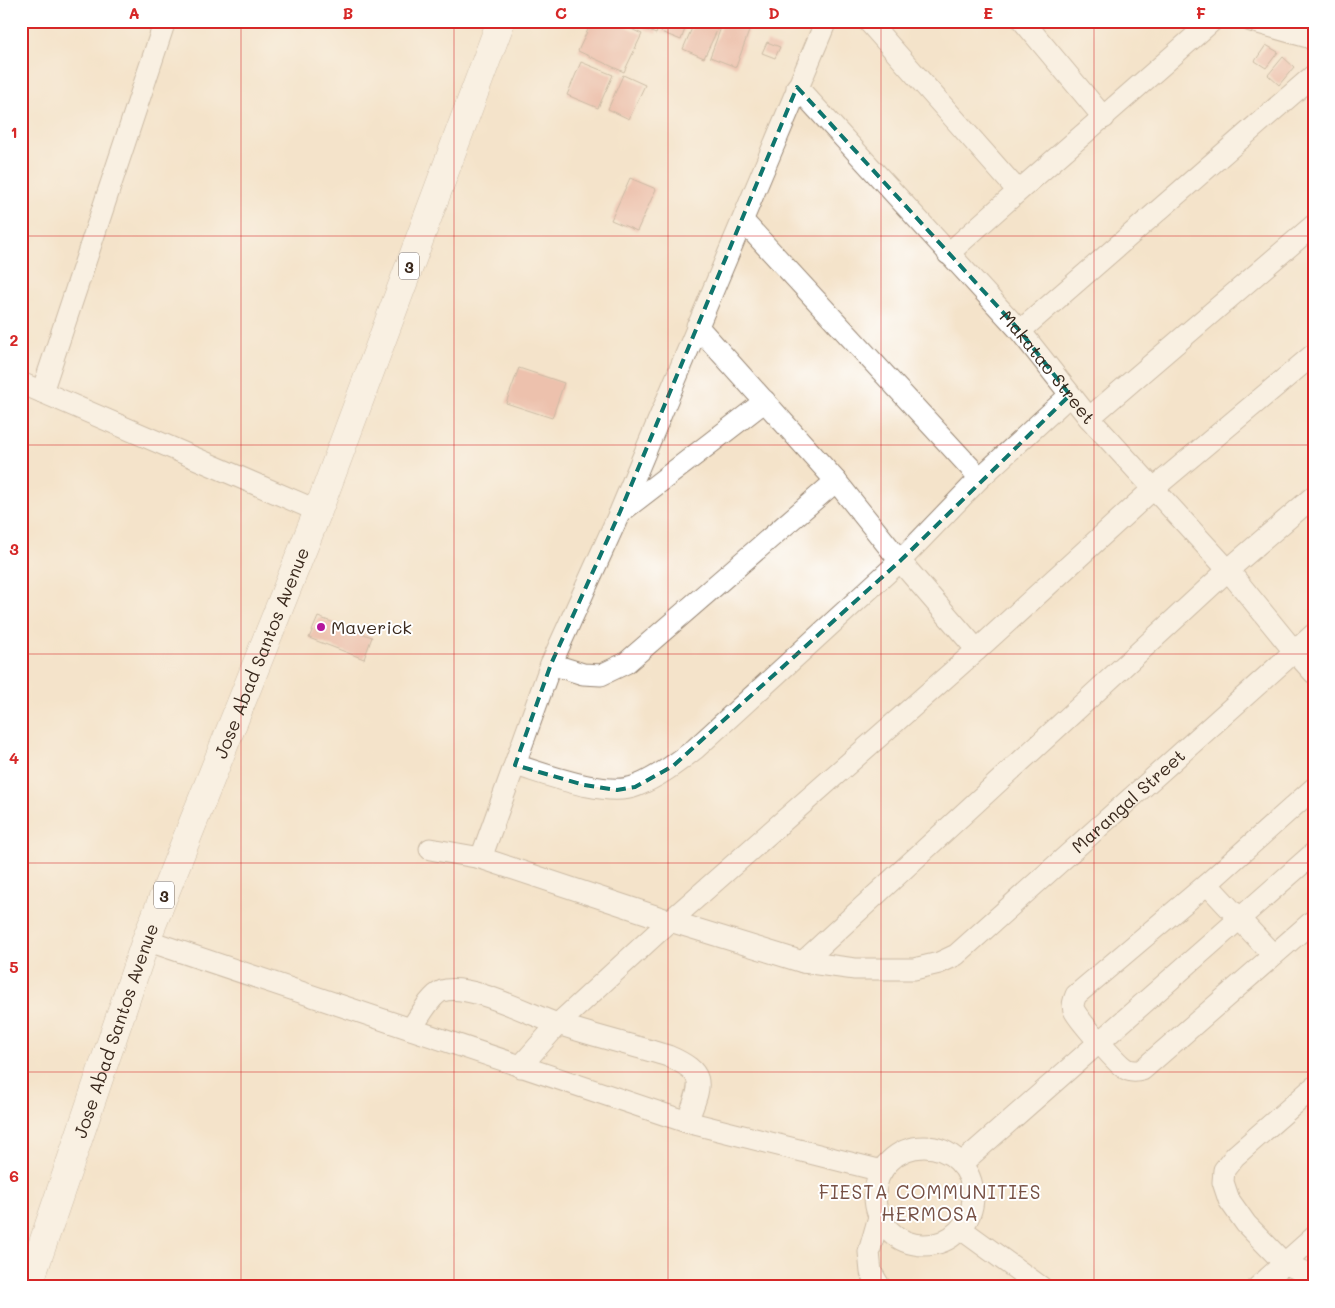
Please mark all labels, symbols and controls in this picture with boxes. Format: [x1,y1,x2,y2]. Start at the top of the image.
text: A [128,2,140,23]
text: B [343,2,353,23]
text: C [555,2,567,23]
text: D [768,2,780,23]
text: E [983,2,993,23]
text: F [1196,2,1206,23]
text: 1 [10,121,18,142]
road number: 3 [399,252,419,280]
street label: Makatao Street [995,305,1101,429]
text: 2 [10,329,19,350]
text: 3 [9,538,19,559]
street label: Jose Abad Santos Avenue [208,544,314,762]
place label: Maverick [331,615,412,639]
marker: Maverick [315,621,327,633]
street label: Marangal Street [1066,743,1190,858]
text: 4 [9,747,19,768]
road number: 3 [154,882,174,908]
street label: Jose Abad Santos Avenue [68,920,164,1141]
text: 5 [9,956,19,977]
text: 6 [9,1165,19,1186]
district label: FIESTA COMMUNITIES HERMOSA [819,1179,1041,1226]

